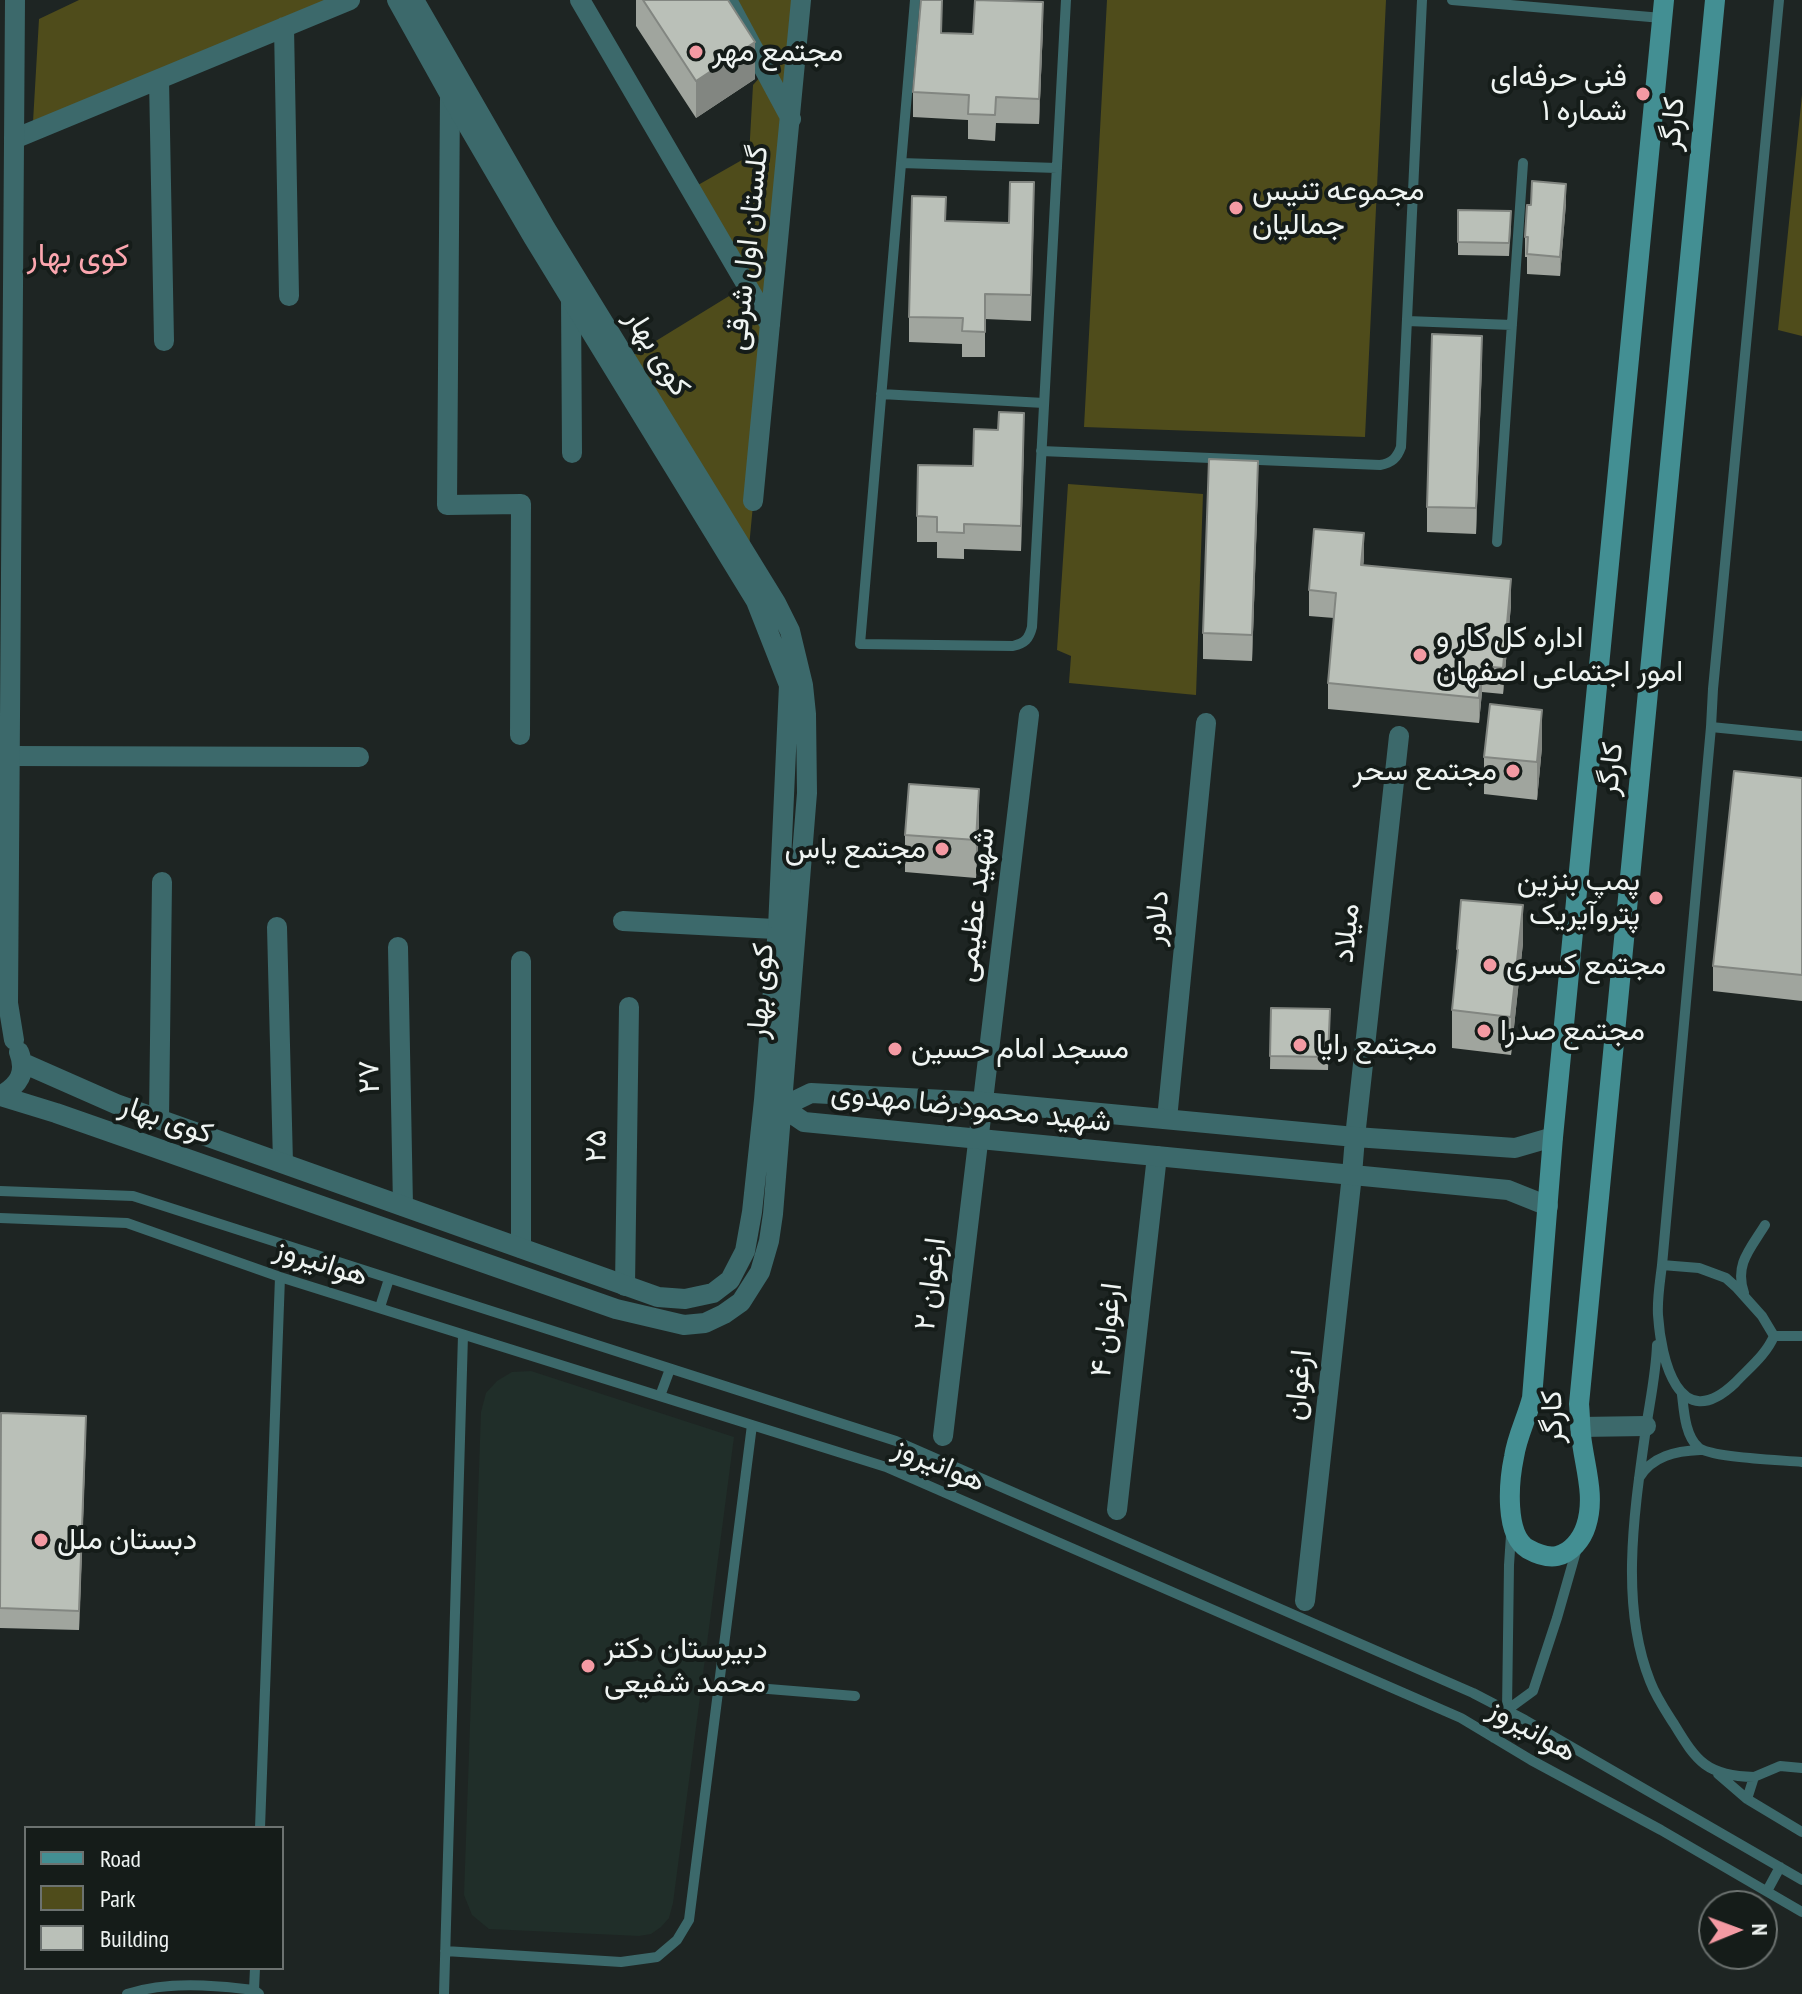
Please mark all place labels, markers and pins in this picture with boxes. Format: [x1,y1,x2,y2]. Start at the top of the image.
place label: مجتمع مهر [712,34,843,70]
marker: مجتمع مهر [687,43,705,61]
place label: فنی حرفه‌ای شماره ۱ [1490,59,1627,130]
marker: فنی حرفه‌ای شماره ۱ [1634,85,1652,103]
place label: مجموعه تنیس جمالیان [1252,173,1425,244]
marker: مجموعه تنیس جمالیان [1227,199,1245,217]
place label: اداره کل کار و امور اجتماعی اصفهان [1436,620,1683,690]
marker: اداره کل کار و امور اجتماعی اصفهان [1411,646,1429,664]
place label: مجتمع سحر [1353,753,1497,789]
marker: مجتمع سحر [1504,762,1522,780]
place label: مجتمع یاس [785,831,926,867]
marker: مجتمع یاس [933,840,951,858]
place label: پمپ بنزین پتروآیریک [1517,863,1640,934]
marker: پمپ بنزین پتروآیریک [1647,889,1665,907]
place label: مجتمع کسری [1506,947,1666,983]
marker: مجتمع کسری [1481,956,1499,974]
place label: مجتمع صدرا [1500,1013,1645,1049]
marker: مجتمع صدرا [1475,1022,1493,1040]
place label: مجتمع رایا [1316,1027,1437,1063]
place label: مسجد امام حسین [911,1031,1129,1067]
marker: مجتمع رایا [1291,1036,1309,1054]
marker: مسجد امام حسین [886,1040,904,1058]
place label: دبستان ملل [57,1522,197,1558]
marker: دبستان ملل [32,1531,50,1549]
place label: دبیرستان دکتر محمد شفیعی [604,1631,768,1702]
marker: دبیرستان دکتر محمد شفیعی [579,1657,597,1675]

